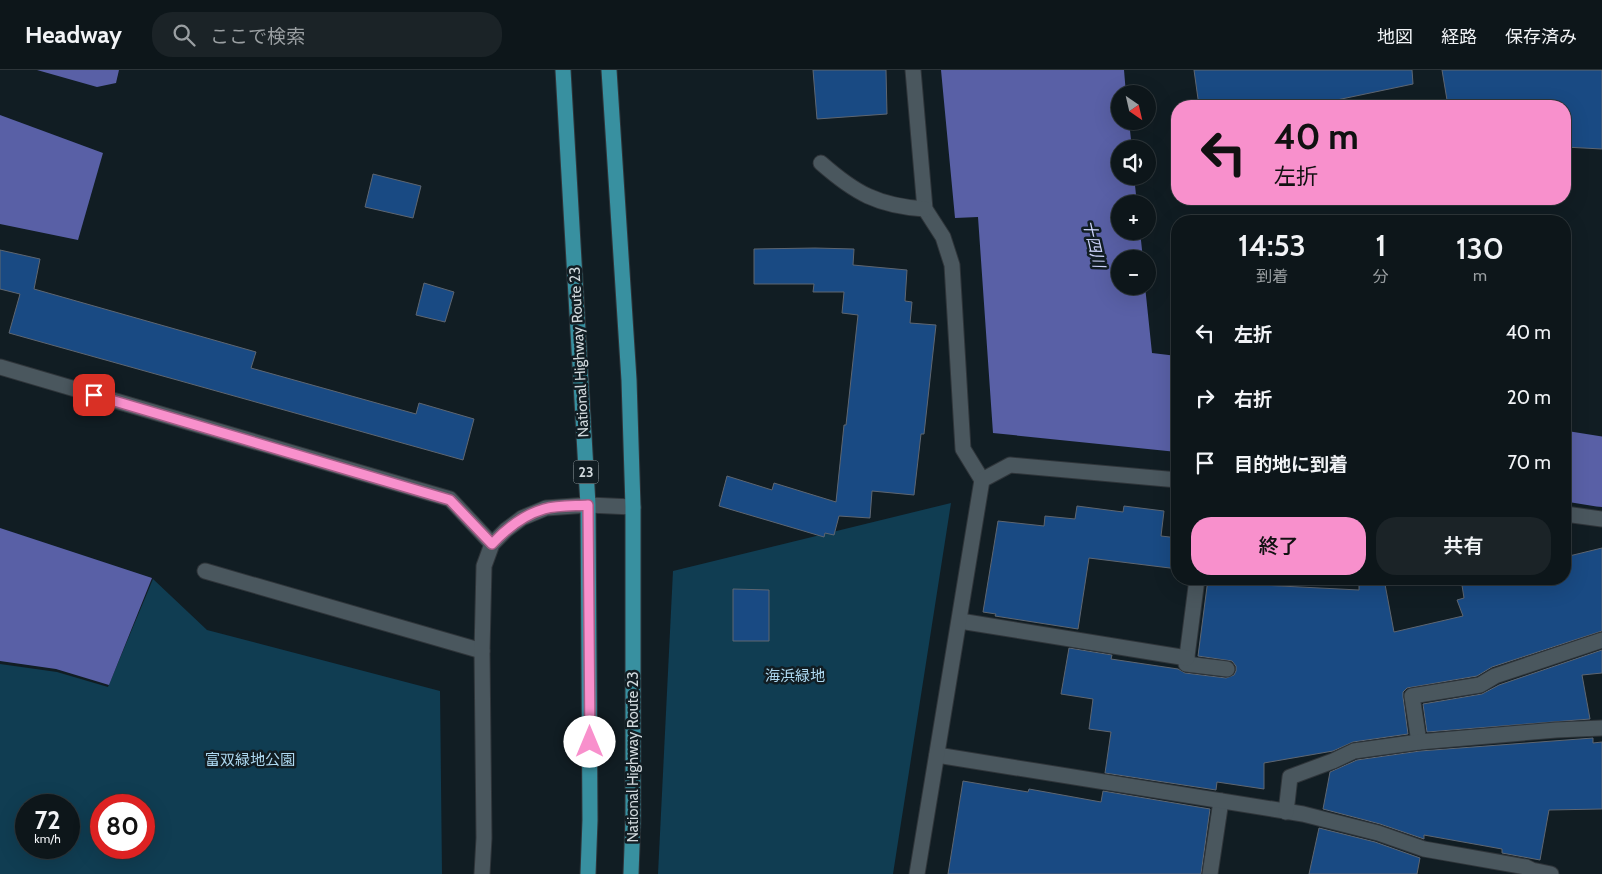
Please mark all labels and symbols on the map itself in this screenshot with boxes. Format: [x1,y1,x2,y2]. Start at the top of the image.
north arrow [1111,85,1156,130]
water label: 十四川 [1079,218,1109,271]
street label: National Highway Route 23 [566,266,592,438]
pin [73,374,115,416]
road number: 23 [574,461,598,484]
park label: 海浜緑地 [765,667,825,685]
street label: National Highway Route 23 [624,671,642,843]
position arrow [563,715,615,767]
park label: 富双緑地公園 [205,751,295,769]
speed limit sign: 80 [90,794,155,859]

